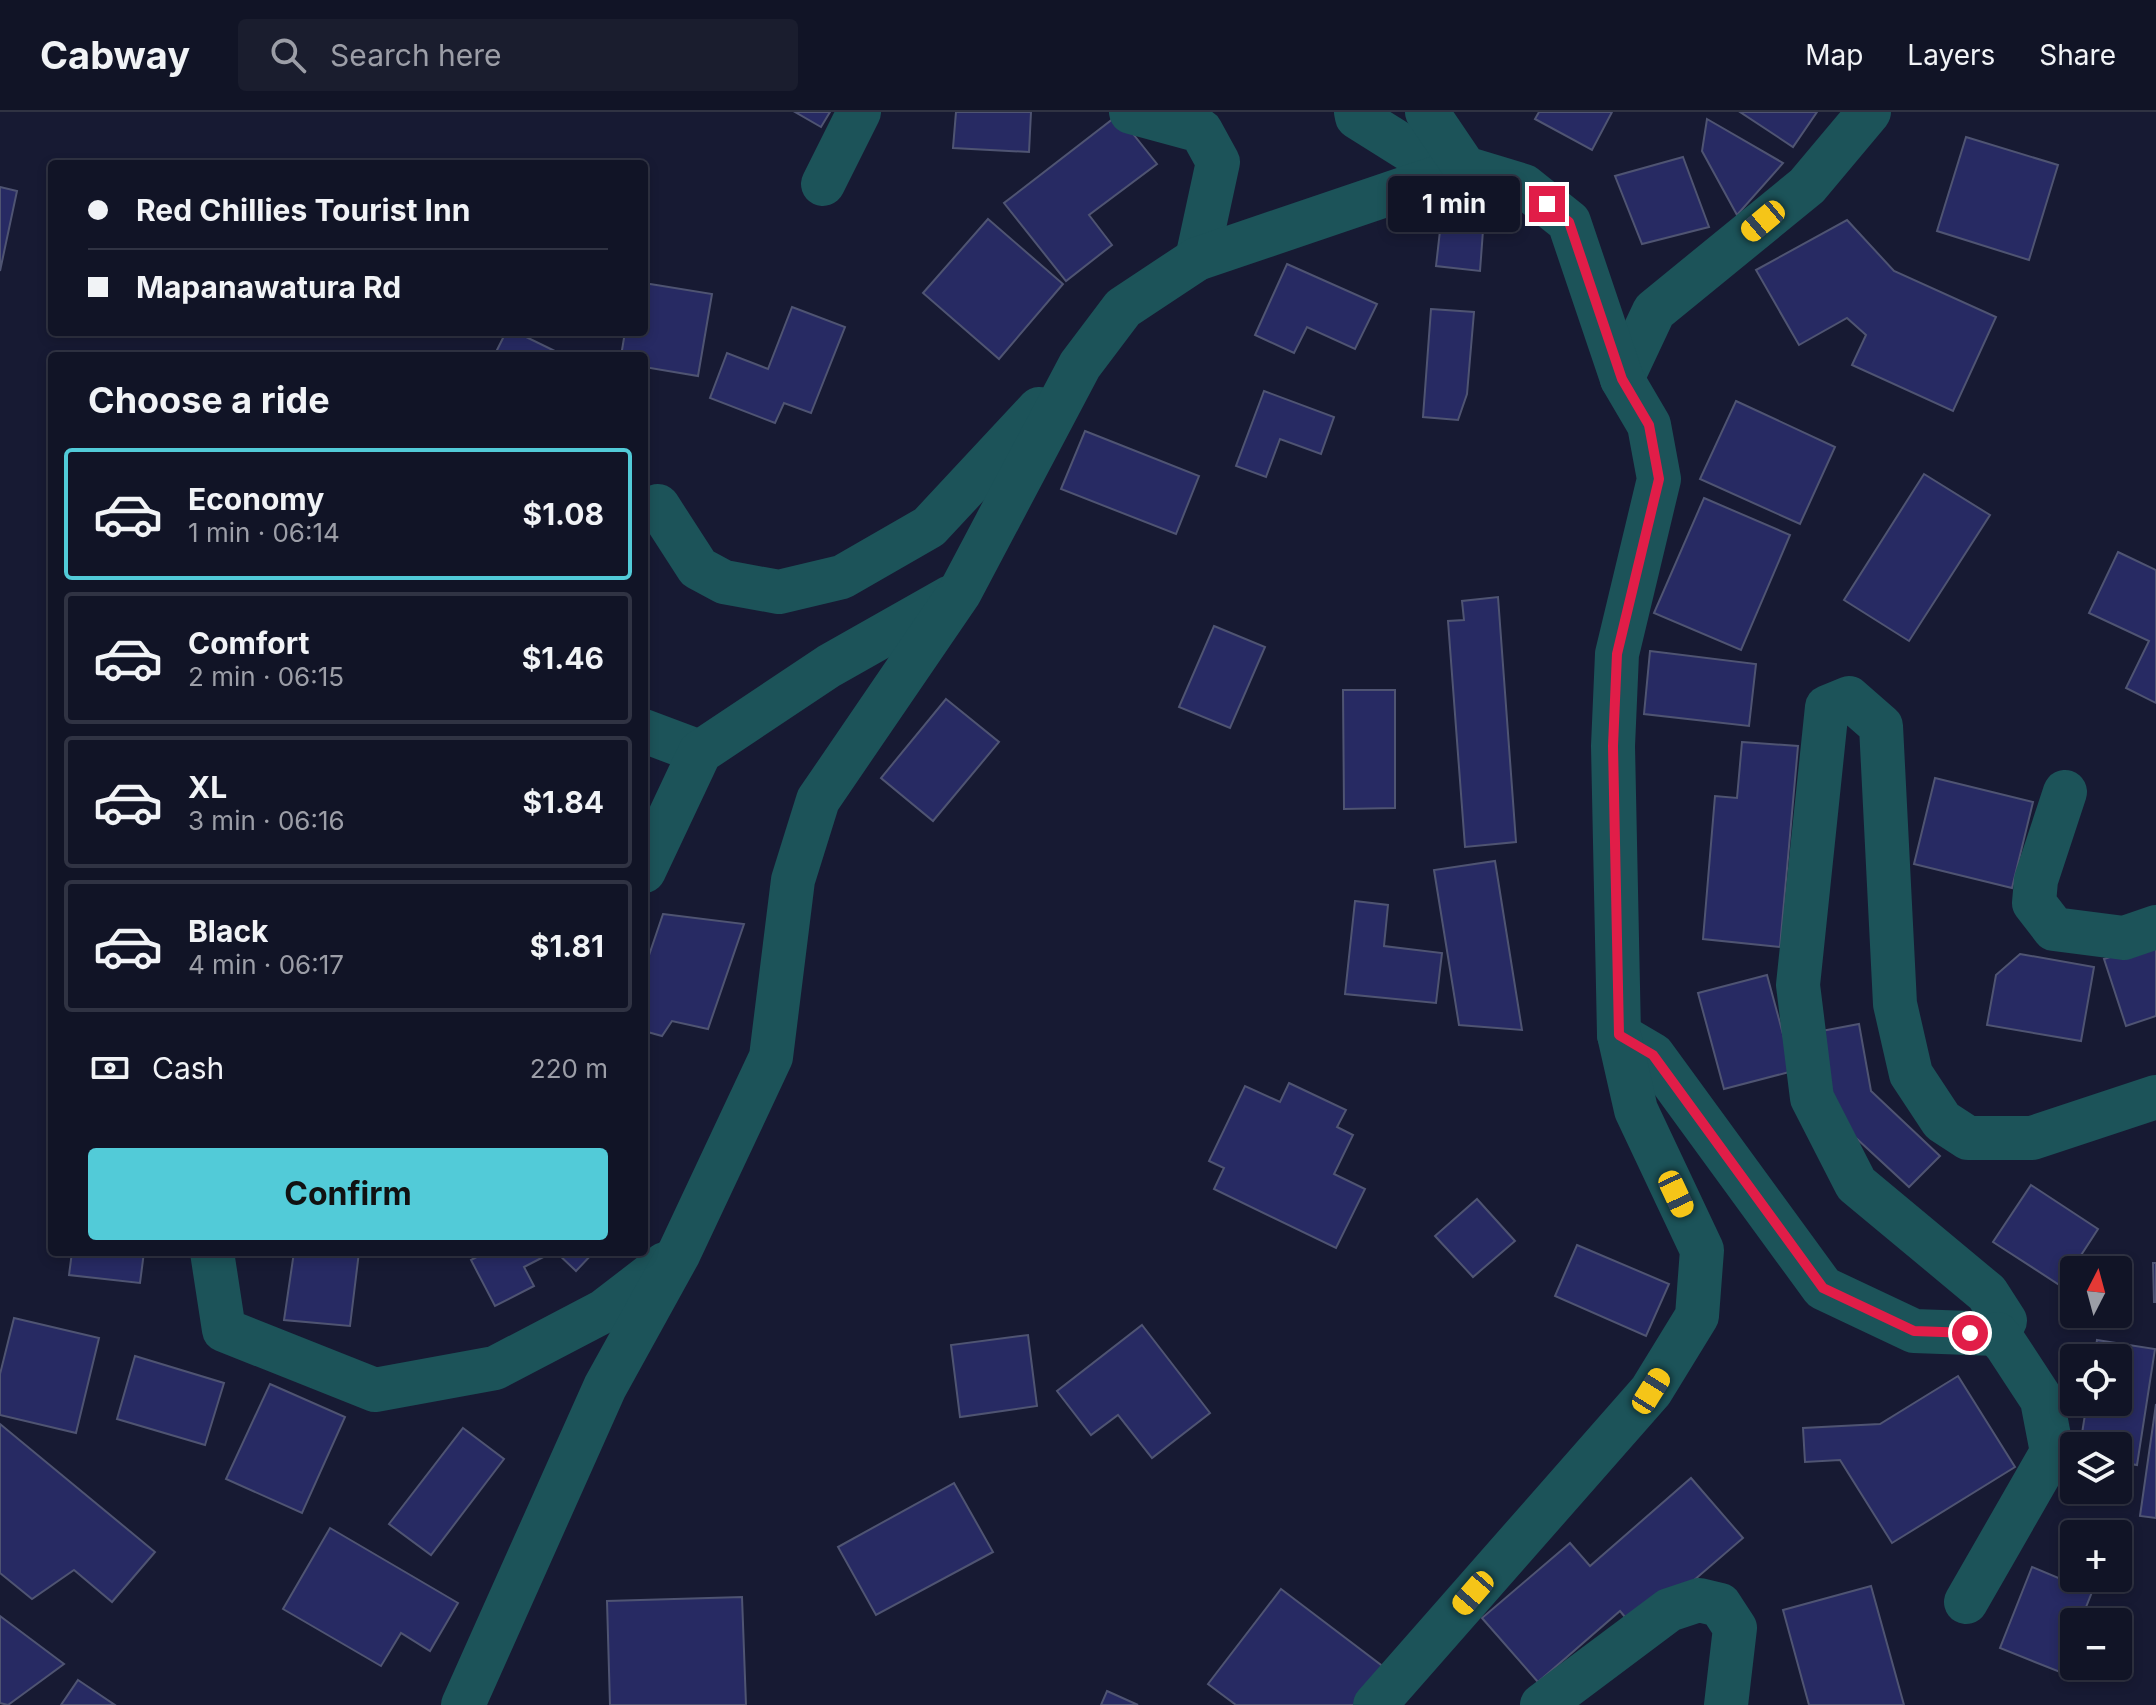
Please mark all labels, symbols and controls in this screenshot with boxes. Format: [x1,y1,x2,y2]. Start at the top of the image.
search box [238,19,798,91]
text: Cabway [40,32,190,78]
icon: search [266,33,310,77]
text: Search here [330,37,502,73]
text: Map [1805,38,1863,72]
text: Layers [1907,38,1995,72]
text: Share [2039,38,2116,72]
callout: 1 min [1387,176,1519,232]
route end [1529,186,1565,222]
text: 1 min [1422,188,1486,219]
text: Red Chillies Tourist Inn [136,192,470,228]
car [1737,196,1789,246]
text: Mapanawatura Rd [136,269,401,305]
text: Choose a ride [88,378,330,422]
icon: car [92,478,164,550]
text: Economy [188,481,324,517]
text: $1.08 [523,496,604,532]
text: 1 min · 06:14 [188,517,340,548]
icon: car [92,622,164,694]
text: Comfort [188,625,309,661]
text: $1.46 [522,640,604,676]
text: 2 min · 06:15 [188,661,344,692]
icon: car [92,766,164,838]
text: XL [188,769,227,805]
text: $1.84 [522,784,604,820]
text: 3 min · 06:16 [188,805,345,836]
icon: car [92,910,164,982]
text: Black [188,913,268,949]
text: $1.81 [530,928,604,964]
text: 4 min · 06:17 [188,949,344,980]
icon: cash [88,1046,132,1090]
text: Cash [152,1050,224,1086]
text: 220 m [530,1053,608,1084]
button: Confirm [88,1148,608,1240]
car [1655,1167,1697,1221]
north arrow [2060,1256,2132,1328]
map controls [2060,1256,2132,1680]
route start [1952,1315,1988,1351]
button: locate [2060,1344,2132,1416]
car [1628,1364,1674,1418]
button: layers [2060,1432,2132,1504]
button: + [2060,1520,2132,1592]
car [1448,1567,1498,1619]
button: − [2060,1608,2132,1680]

